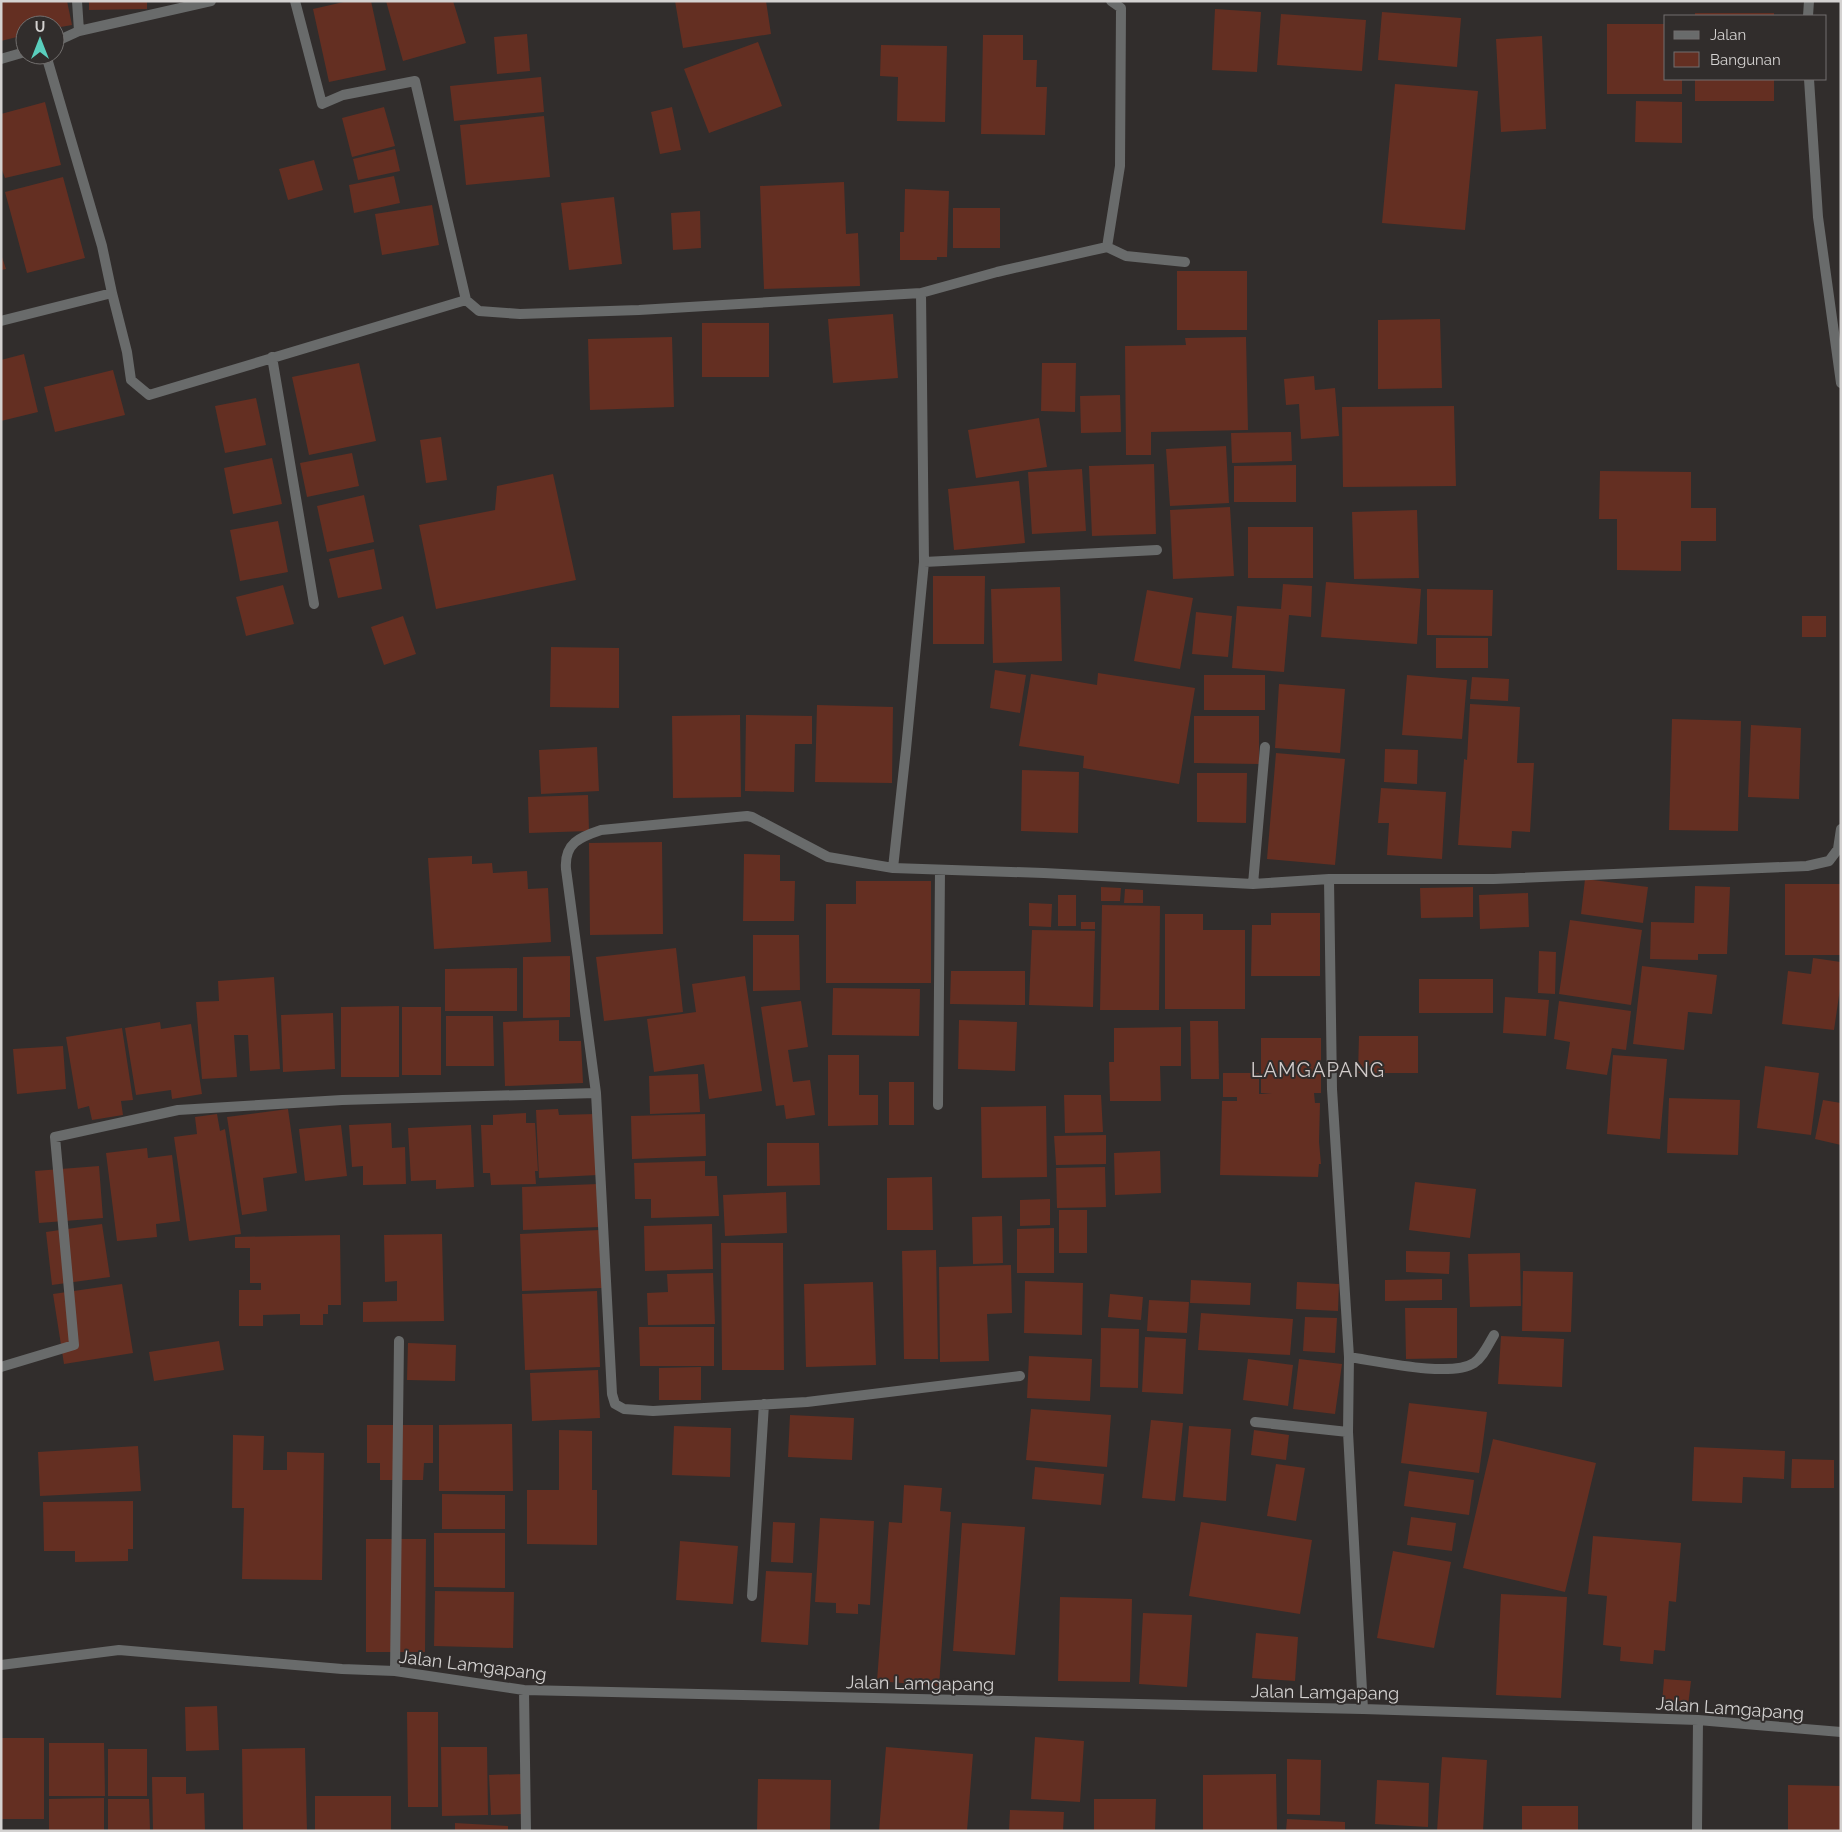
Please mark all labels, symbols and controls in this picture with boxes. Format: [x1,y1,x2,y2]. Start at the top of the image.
north arrow [15,15,65,65]
legend [1664,15,1827,80]
text: U [35,19,45,35]
text: Jalan [1710,26,1746,44]
text: Bangunan [1710,51,1781,69]
district label: LAMGAPANG [1251,1058,1385,1082]
street label: Jalan Lamgapang [398,1646,548,1684]
street label: Jalan Lamgapang [846,1671,994,1695]
street label: Jalan Lamgapang [1251,1680,1399,1704]
street label: Jalan Lamgapang [1655,1692,1805,1724]

